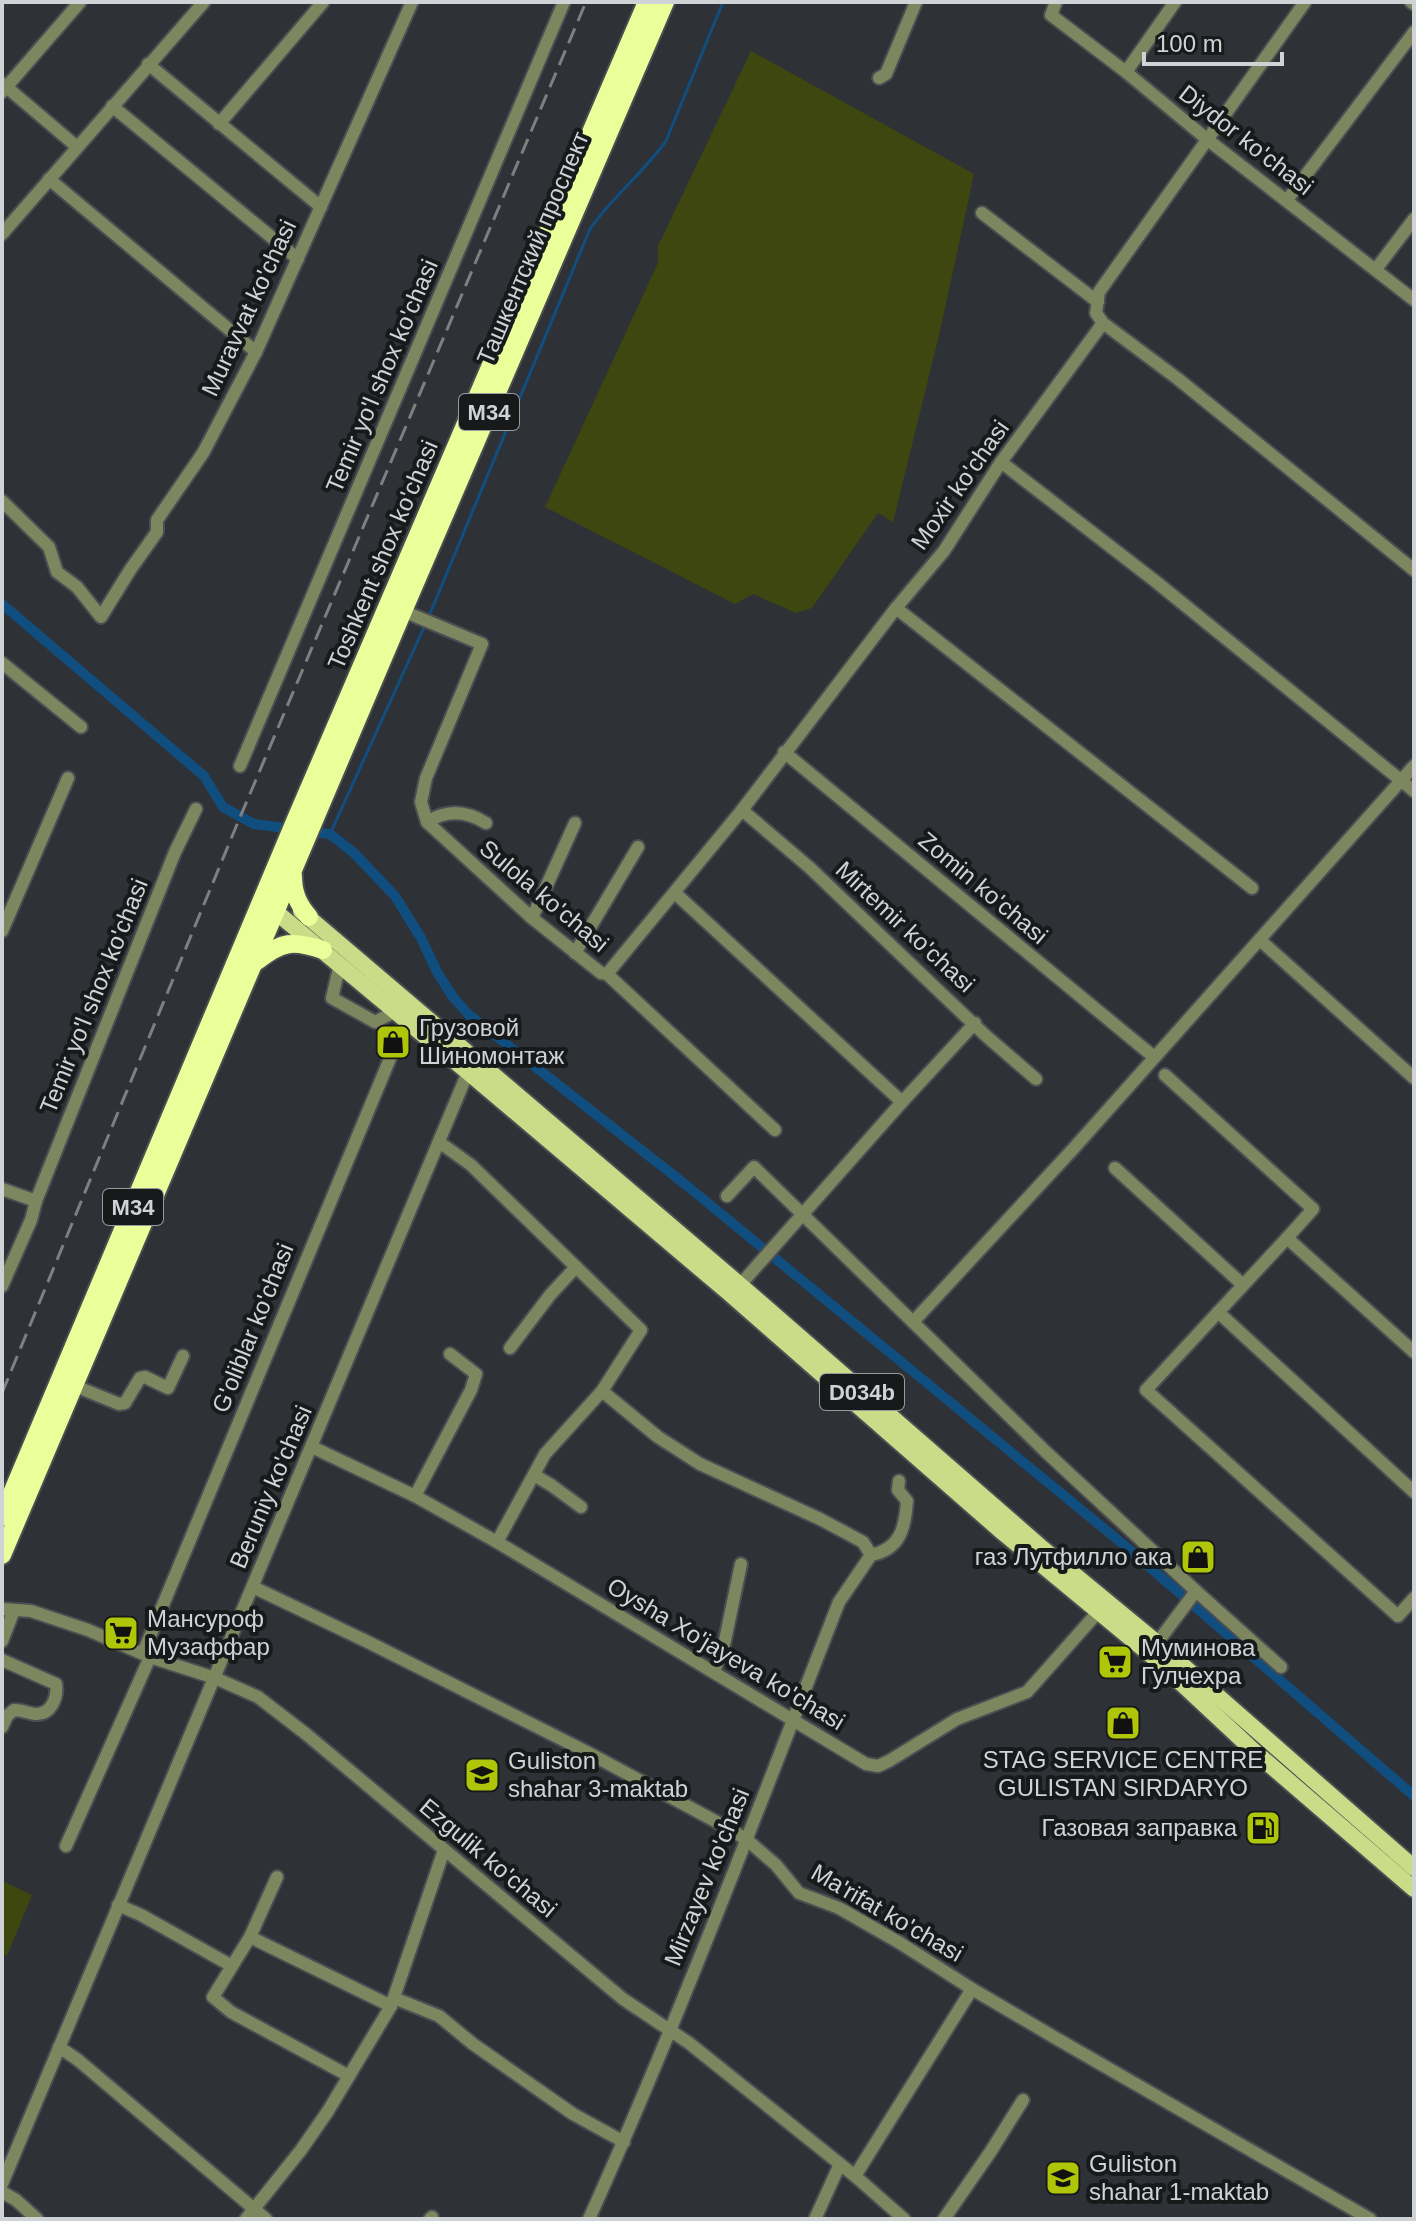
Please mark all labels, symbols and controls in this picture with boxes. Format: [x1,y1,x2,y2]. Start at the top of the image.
scale bar [1144,16,1282,66]
text: 100 m [1156,30,1223,57]
street label: Diydor ko'chasi [1174,79,1318,200]
street label: Ташкентский проспект [471,127,594,368]
street label: Muravvat ko'chasi [196,215,301,400]
street label: Temir yo'l shox ko'chasi [320,255,443,496]
road number: M34 [459,394,519,430]
street label: Moxir ko'chasi [905,415,1014,554]
street label: Toshkent shox ko'chasi [322,436,443,673]
street label: Zomin ko'chasi [914,826,1053,949]
street label: Sulola ko'chasi [475,834,614,957]
street label: Mirtemir ko'chasi [831,856,980,998]
street label: Temir yo'l shox ko'chasi [34,875,153,1117]
place label: Грузовой Шиномонтаж [419,1014,564,1069]
shop icon: Грузовой Шиномонтаж [374,1023,412,1061]
road number: M34 [103,1189,163,1225]
street label: G'oliblar ko'chasi [206,1239,299,1416]
road number: D034b [820,1374,904,1410]
street label: Beruniy ko'chasi [224,1401,317,1572]
shop icon: газ Лутфилло ака [1179,1538,1217,1576]
place label: газ Лутфилло ака [975,1543,1173,1570]
street label: Oysha Xo'jayeva ko'chasi [603,1572,850,1735]
place label: Мансуроф Музаффар [147,1605,270,1660]
supermarket icon: Мансуроф Музаффар [102,1614,140,1652]
place label: Муминова Гулчехра [1141,1634,1256,1689]
supermarket icon: Муминова Гулчехра [1096,1643,1134,1681]
shop icon: STAG SERVICE CENTRE GULISTAN SIRDARYO [1104,1704,1142,1742]
place label: STAG SERVICE CENTRE GULISTAN SIRDARYO [983,1746,1263,1801]
place label: Guliston shahar 3-maktab [508,1747,688,1802]
school or university icon: Guliston shahar 3-maktab [463,1756,501,1794]
street label: Mirzayev ko'chasi [659,1784,754,1969]
street label: Ezgulik ko'chasi [415,1793,562,1923]
fuel station icon: Газовая заправка [1244,1809,1282,1847]
place label: Газовая заправка [1042,1814,1238,1841]
street label: Ma'rifat ko'chasi [807,1858,968,1967]
place label: Guliston shahar 1-maktab [1089,2150,1269,2205]
school or university icon: Guliston shahar 1-maktab [1044,2159,1082,2197]

